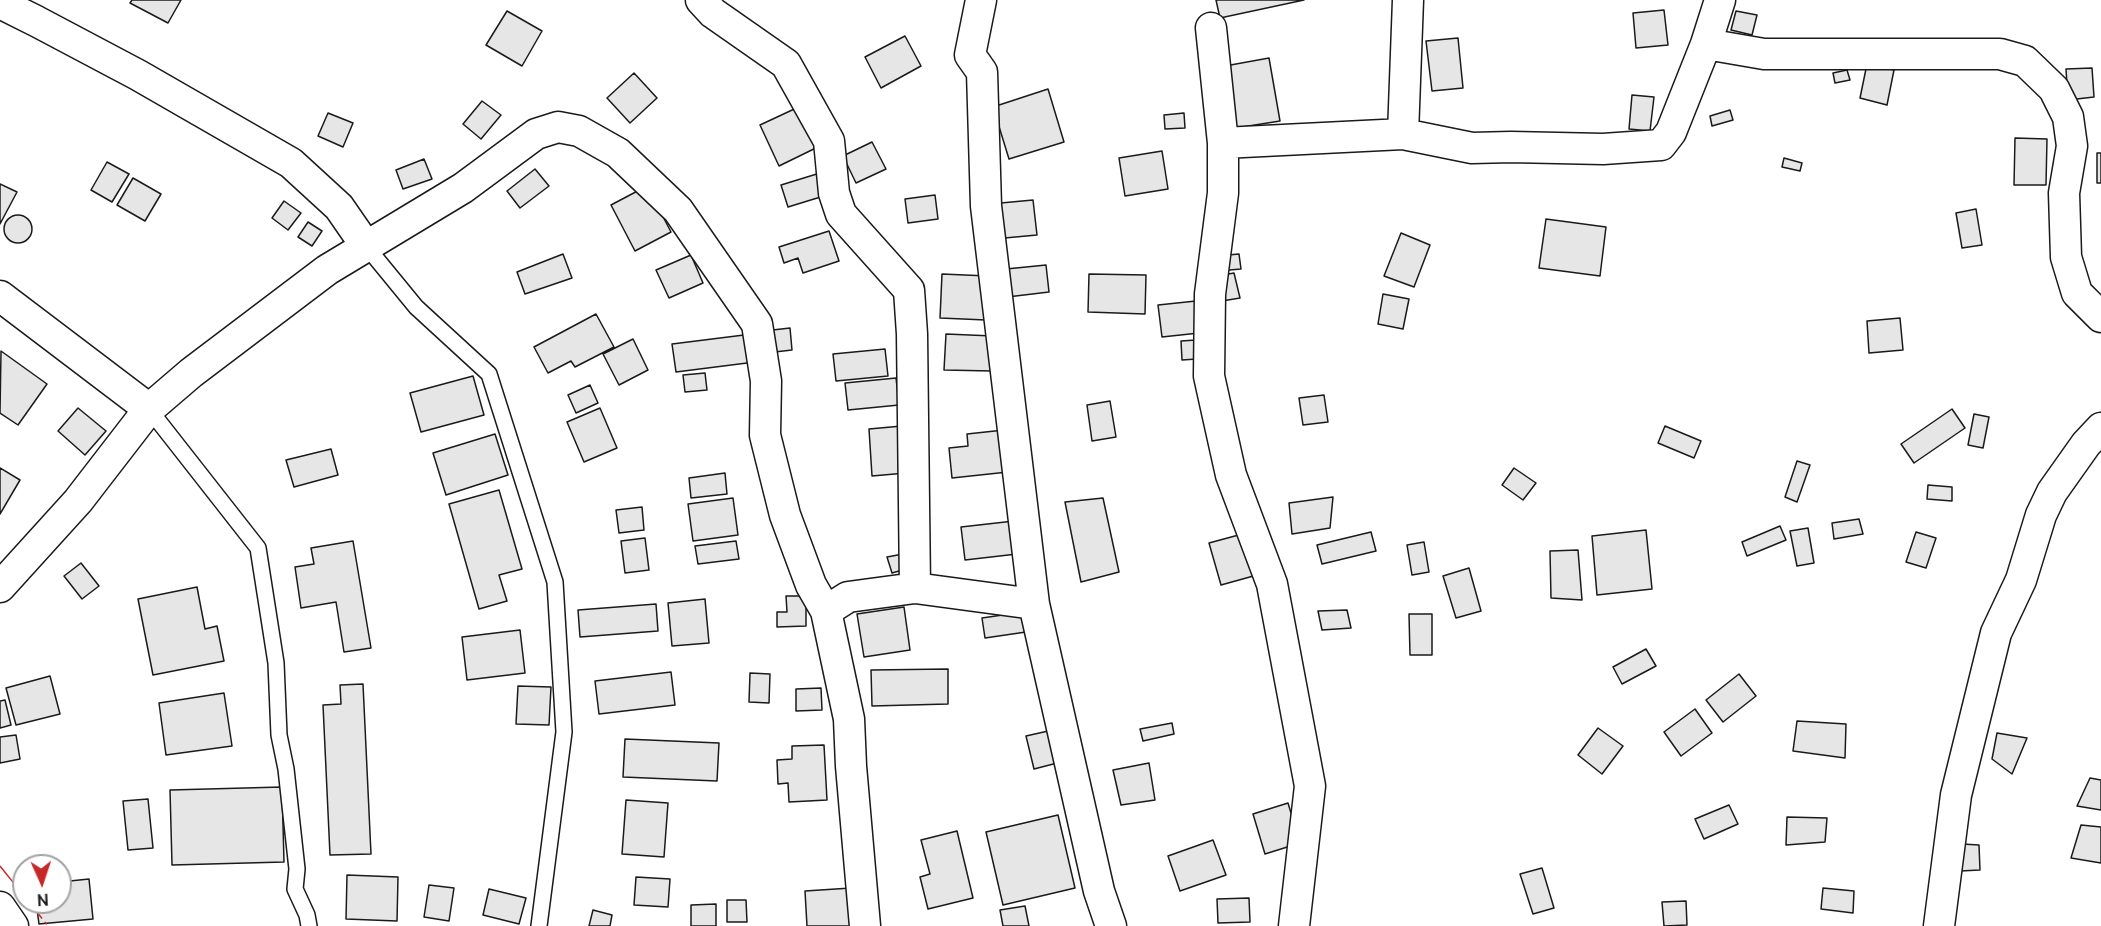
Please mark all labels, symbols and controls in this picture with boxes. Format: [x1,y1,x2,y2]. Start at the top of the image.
north arrow [12,854,72,914]
text: N [36,891,49,909]

